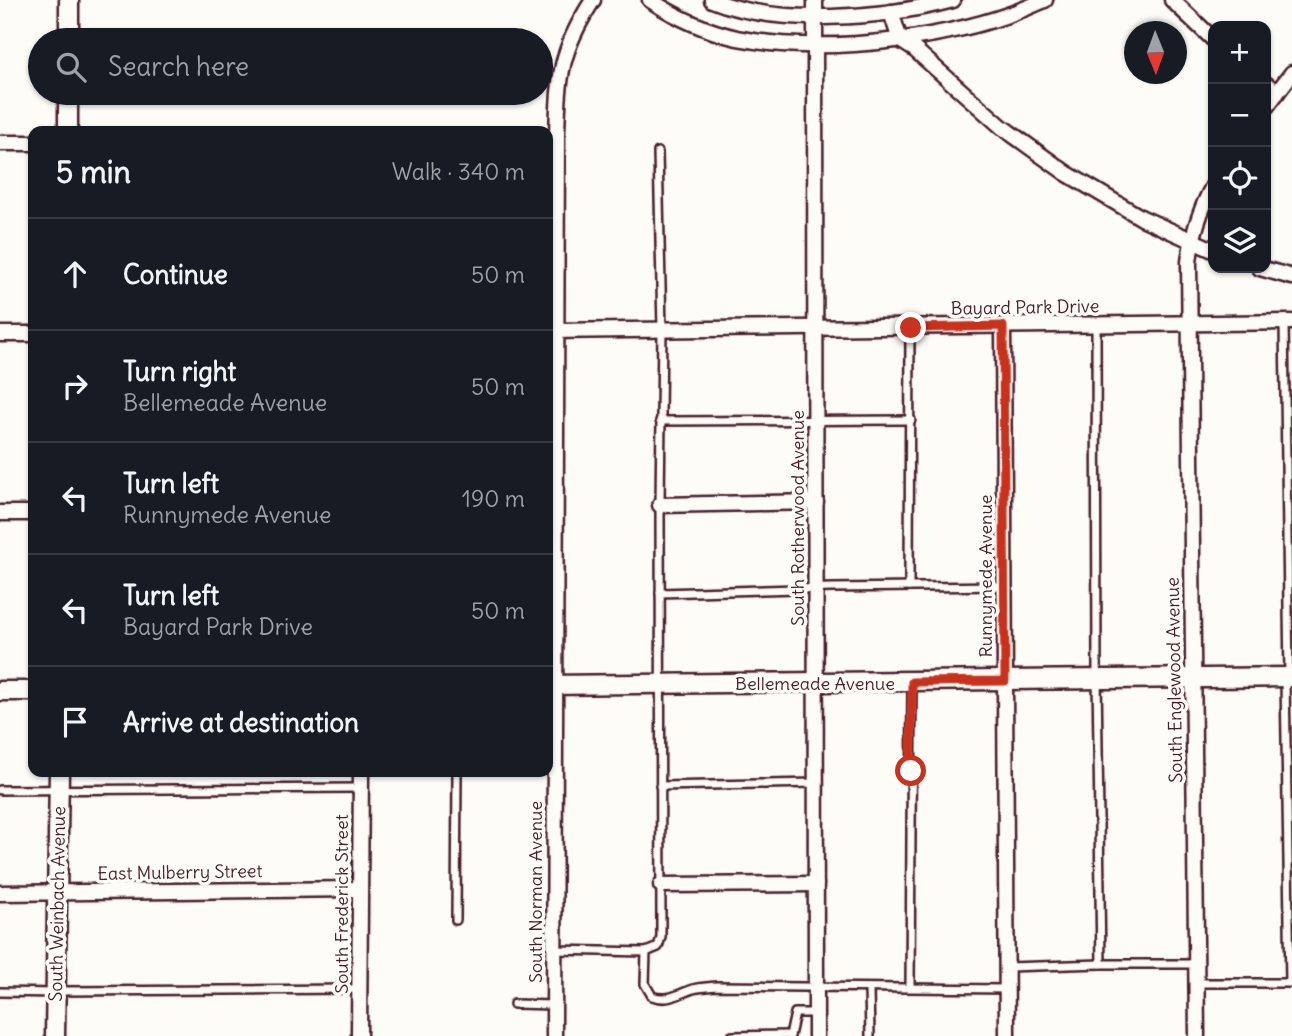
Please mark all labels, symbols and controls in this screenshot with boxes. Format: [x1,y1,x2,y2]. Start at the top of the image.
north arrow [1124,21,1187,84]
map controls [1208,21,1271,273]
button: + [1208,21,1271,84]
search box [28,28,553,105]
icon: search [52,48,90,86]
text: Search here [108,50,249,83]
button: − [1208,84,1271,147]
button: locate [1208,147,1271,210]
text: 5 min [56,153,131,191]
text: Walk · 340 m [392,157,525,186]
button: layers [1208,210,1271,273]
icon: ahead [56,255,94,293]
text: Continue [123,258,228,291]
text: 50 m [471,260,525,289]
street label: Bayard Park Drive [951,294,1099,320]
route end [895,312,926,343]
text: Turn right [123,355,236,388]
icon: right [56,367,94,405]
text: 50 m [471,372,525,401]
text: Bellemeade Avenue [123,388,327,417]
street label: South Rotherwood Avenue [786,410,809,626]
text: Turn left [123,467,219,500]
icon: left [56,479,94,517]
text: 190 m [462,484,525,513]
street label: Runnymede Avenue [974,494,997,658]
text: Runnymede Avenue [123,500,331,529]
street label: South Englewood Avenue [1161,577,1187,783]
text: Turn left [123,579,219,612]
icon: left [56,591,94,629]
text: 50 m [471,596,525,625]
text: Bayard Park Drive [123,612,313,641]
street label: Bellemeade Avenue [735,672,895,695]
icon: arrive [56,703,94,741]
text: Arrive at destination [123,706,359,739]
route start [895,755,926,786]
street label: South Norman Avenue [524,801,547,983]
street label: South Weinbach Avenue [44,806,70,1002]
street label: South Frederick Street [330,814,353,994]
street label: East Mulberry Street [97,859,263,885]

